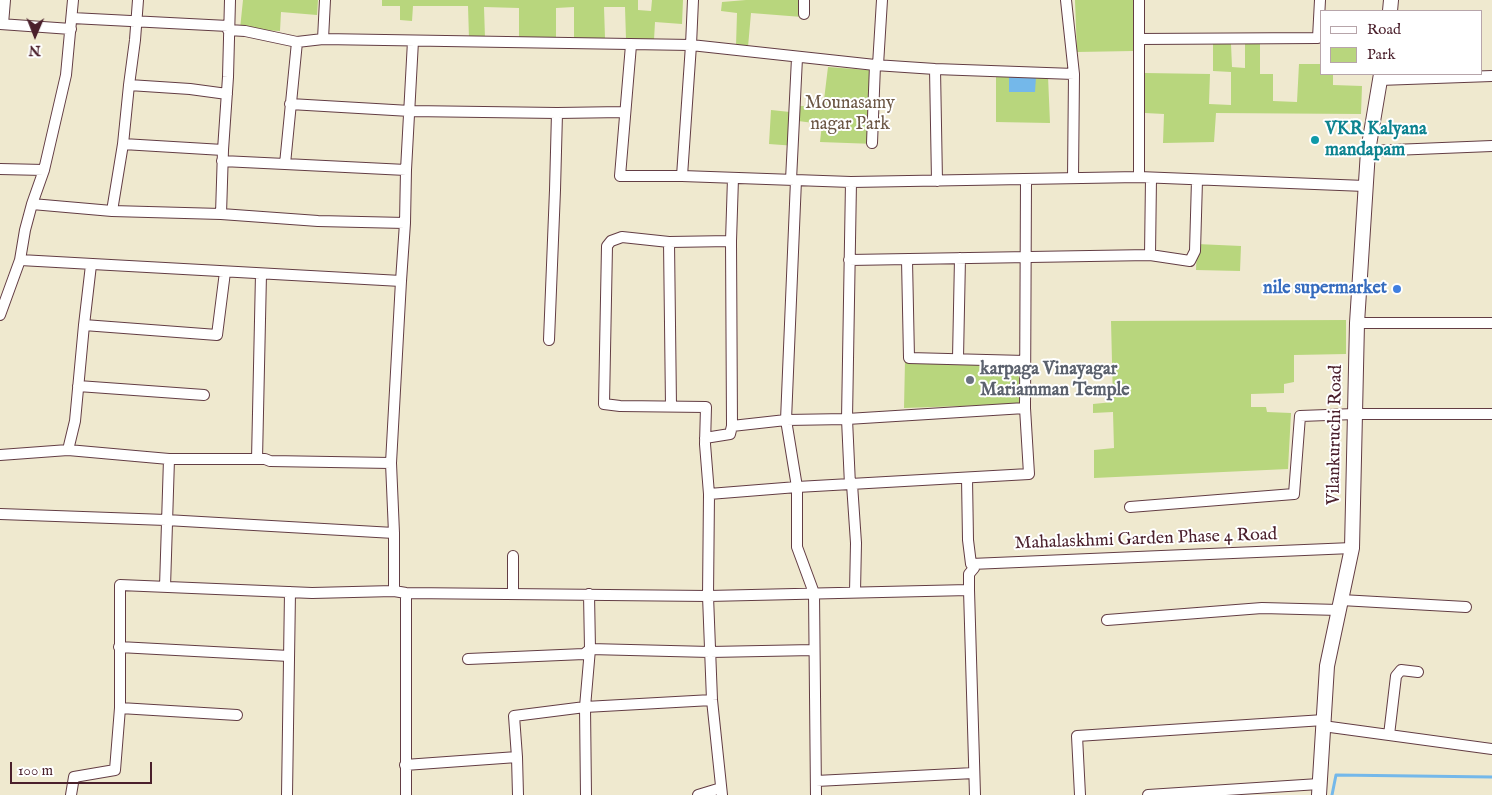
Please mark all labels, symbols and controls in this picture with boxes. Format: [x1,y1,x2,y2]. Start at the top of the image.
north arrow [10,10,60,60]
legend [1320,10,1482,75]
text: Road [1367,20,1401,39]
text: N [29,41,41,59]
text: Park [1367,45,1396,64]
park label: Mounasamy nagar Park [805,93,895,136]
place label: VKR Kalyana mandapam [1325,119,1427,162]
marker: VKR Kalyana mandapam [1309,134,1321,146]
place label: nile supermarket [1263,278,1387,300]
marker: nile supermarket [1391,283,1403,295]
place label: karpaga Vinayagar Mariamman Temple [980,359,1130,402]
street label: Vilankuruchi Road [1324,365,1348,505]
marker: karpaga Vinayagar Mariamman Temple [964,374,976,386]
street label: Mahalaskhmi Garden Phase 4 Road [1014,525,1278,555]
scale bar [12,752,155,784]
text: 100 m [18,761,53,780]

